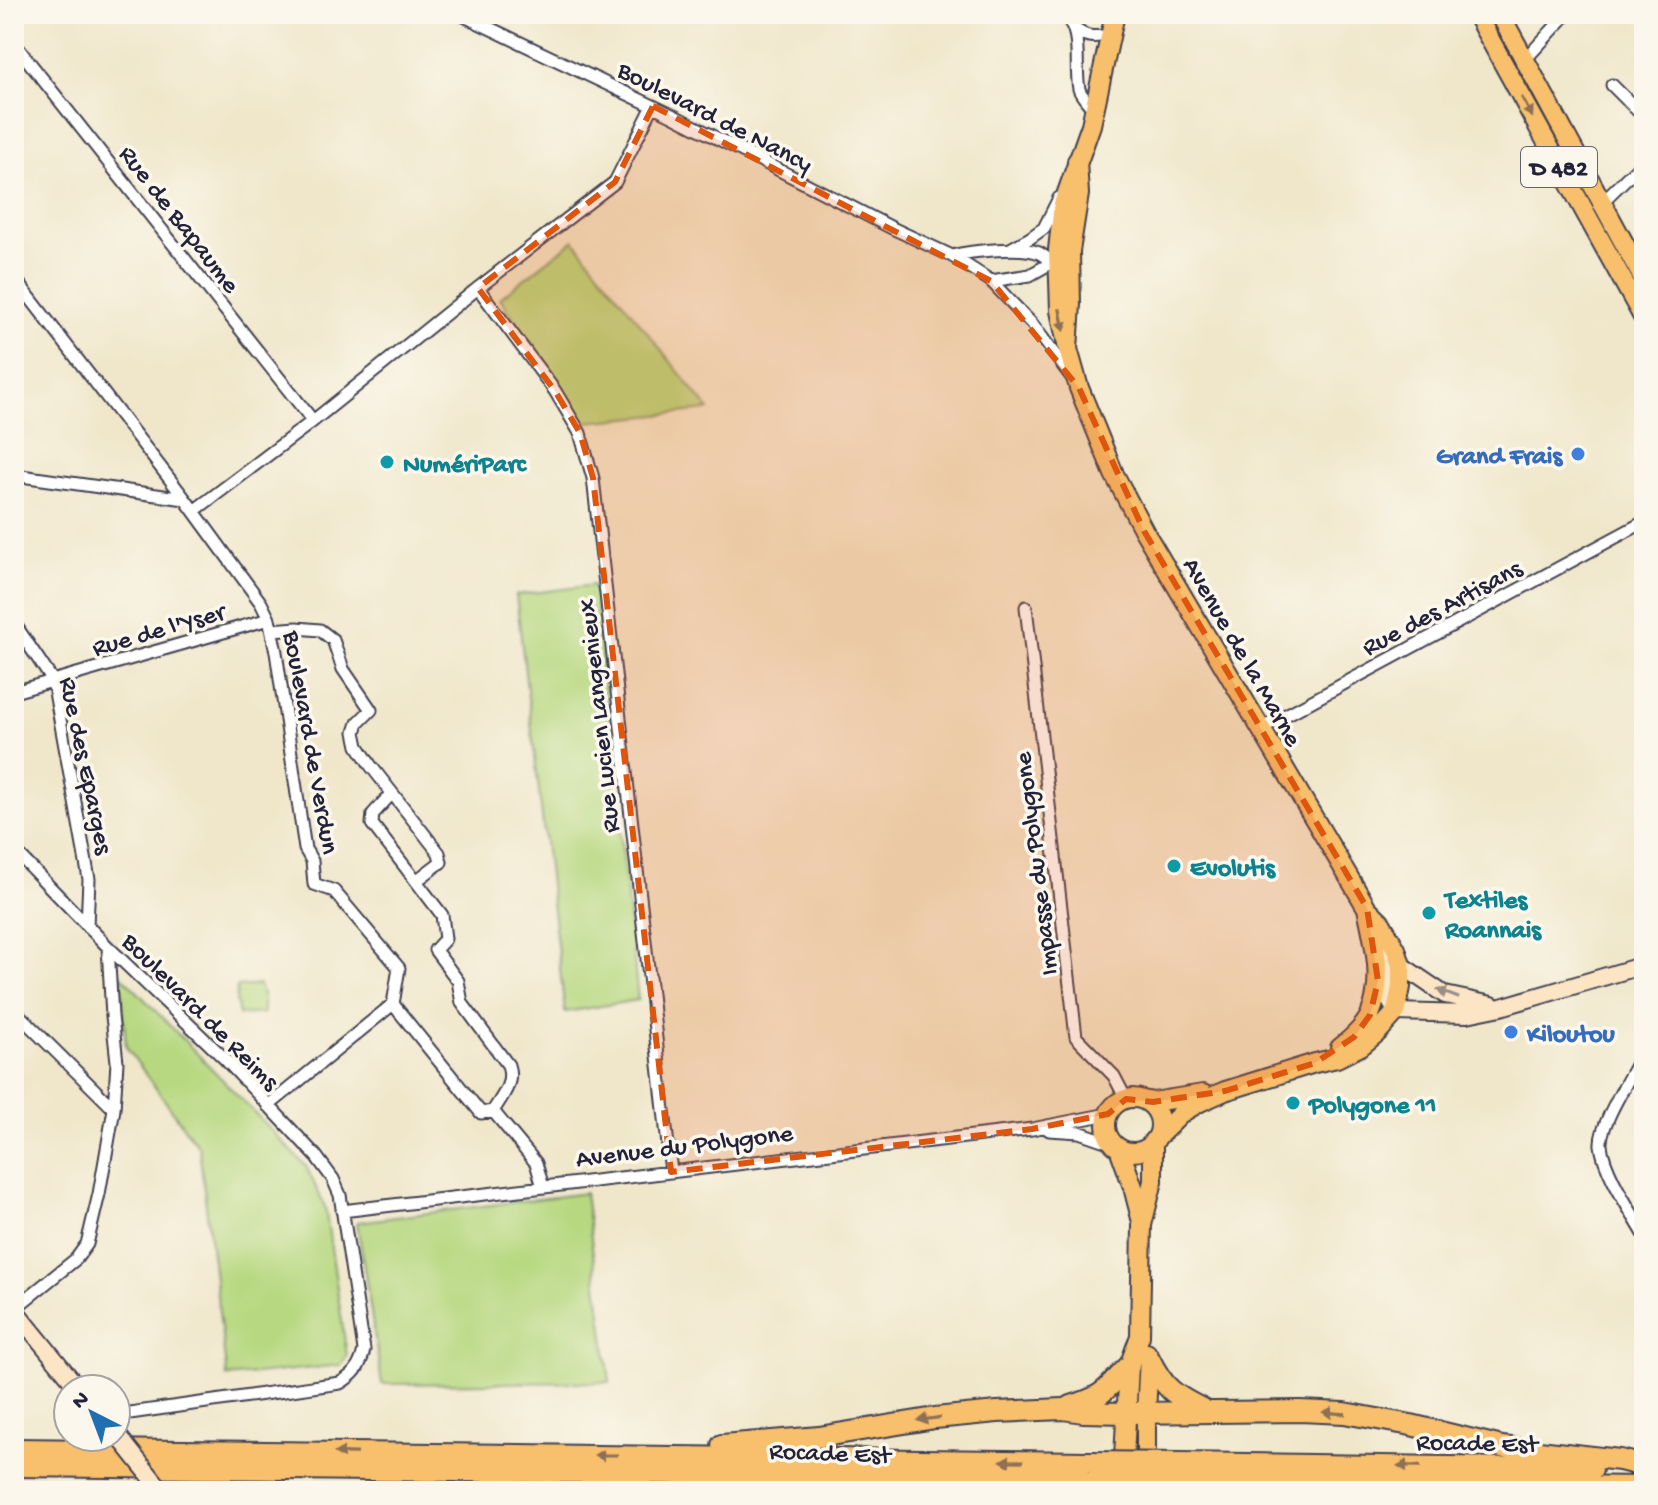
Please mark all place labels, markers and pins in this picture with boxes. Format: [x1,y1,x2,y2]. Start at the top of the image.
place label: Grand Frais [1436,443,1563,474]
marker: Grand Frais [1569,445,1587,463]
place label: NumériParc [403,451,528,482]
marker: NumériParc [378,453,396,471]
place label: Evolutis [1190,855,1276,886]
marker: Evolutis [1165,857,1183,875]
place label: Textiles Roannais [1443,887,1542,948]
marker: Textiles Roannais [1420,904,1438,922]
place label: Kiloutou [1526,1021,1615,1052]
marker: Kiloutou [1502,1023,1520,1041]
place label: Polygone 11 [1307,1092,1437,1123]
marker: Polygone 11 [1284,1094,1302,1112]

